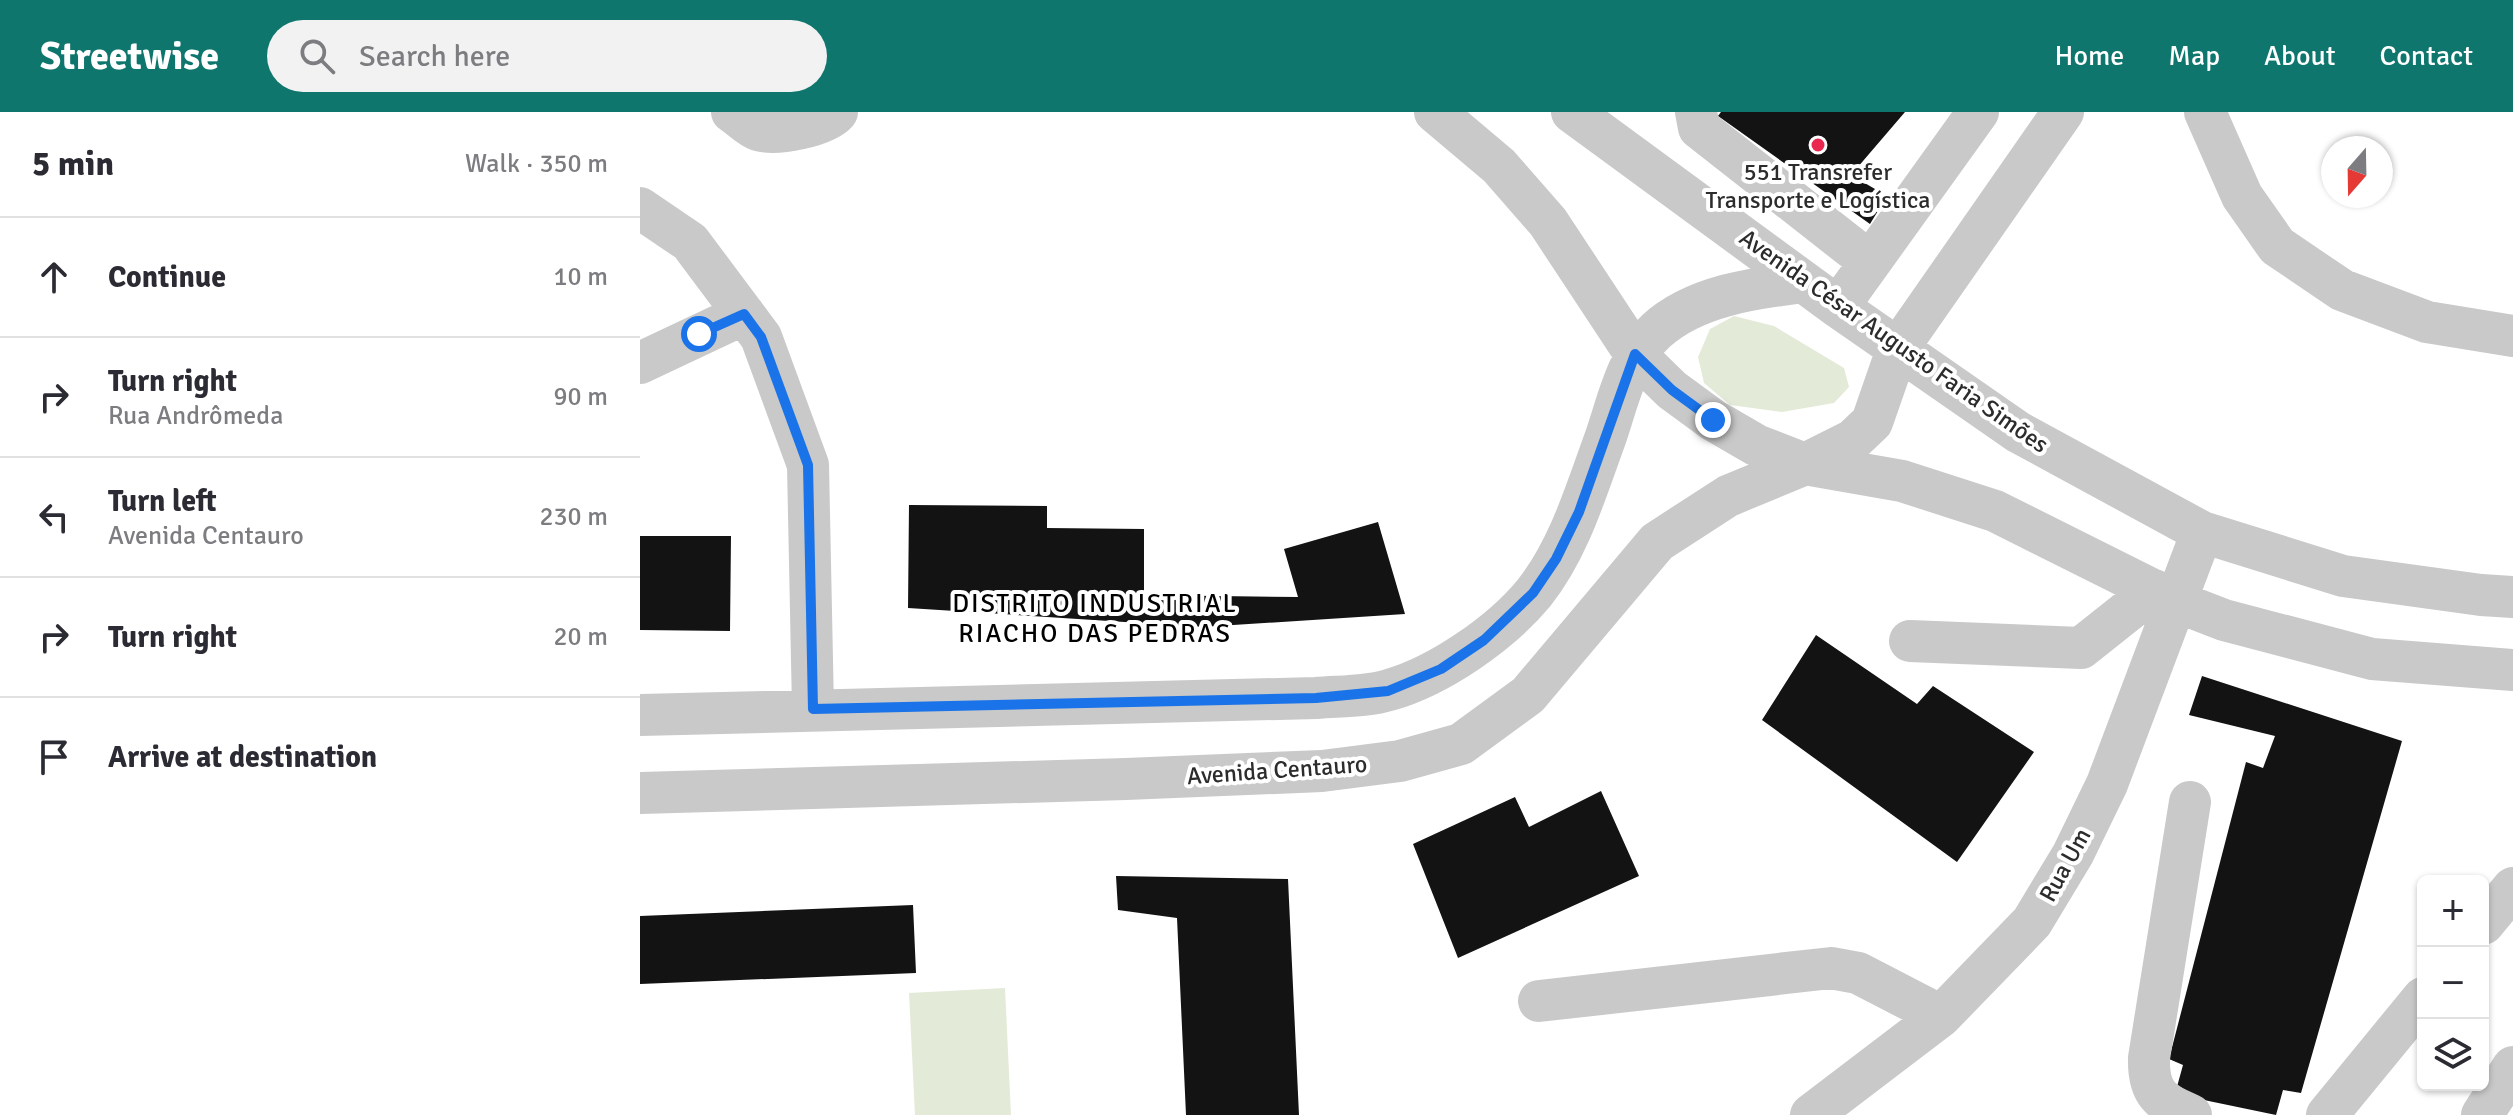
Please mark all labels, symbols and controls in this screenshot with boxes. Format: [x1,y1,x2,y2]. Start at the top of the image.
search box [267,20,827,92]
text: Streetwise [40,33,219,80]
icon: search [295,34,339,78]
text: Search here [359,38,510,75]
text: Home [2055,39,2124,73]
text: Map [2168,39,2220,73]
text: About [2264,39,2336,73]
text: Contact [2380,39,2473,73]
marker: 551 Transrefer Transporte e Logística [1809,136,1827,154]
north arrow [2321,136,2393,208]
text: 5 min [32,143,114,185]
text: Walk · 350 m [465,148,608,180]
place label: 551 Transrefer Transporte e Logística [1706,157,1930,215]
street label: Avenida César Augusto Faria Simões [1734,222,2054,460]
icon: ahead [32,255,76,299]
text: Continue [108,259,226,296]
text: 10 m [553,261,608,293]
route start [681,316,717,352]
text: Turn right [108,363,237,400]
icon: right [32,375,76,419]
text: 90 m [553,381,608,413]
text: Rua Andrômeda [108,400,283,432]
route end [1695,402,1731,438]
text: Turn left [108,483,217,520]
icon: left [32,495,76,539]
text: 230 m [539,501,608,533]
text: Avenida Centauro [108,520,304,552]
district label: DISTRITO INDUSTRIAL RIACHO DAS PEDRAS [952,588,1238,650]
icon: right [32,615,76,659]
text: Turn right [108,619,237,656]
text: 20 m [553,621,608,653]
icon: arrive [32,735,76,779]
text: Arrive at destination [108,739,377,776]
street label: Avenida Centauro [1186,749,1368,791]
street label: Rua Um [2033,823,2097,907]
map controls [2417,875,2489,1091]
button: + [2417,875,2489,947]
button: − [2417,947,2489,1019]
button: layers [2417,1019,2489,1091]

